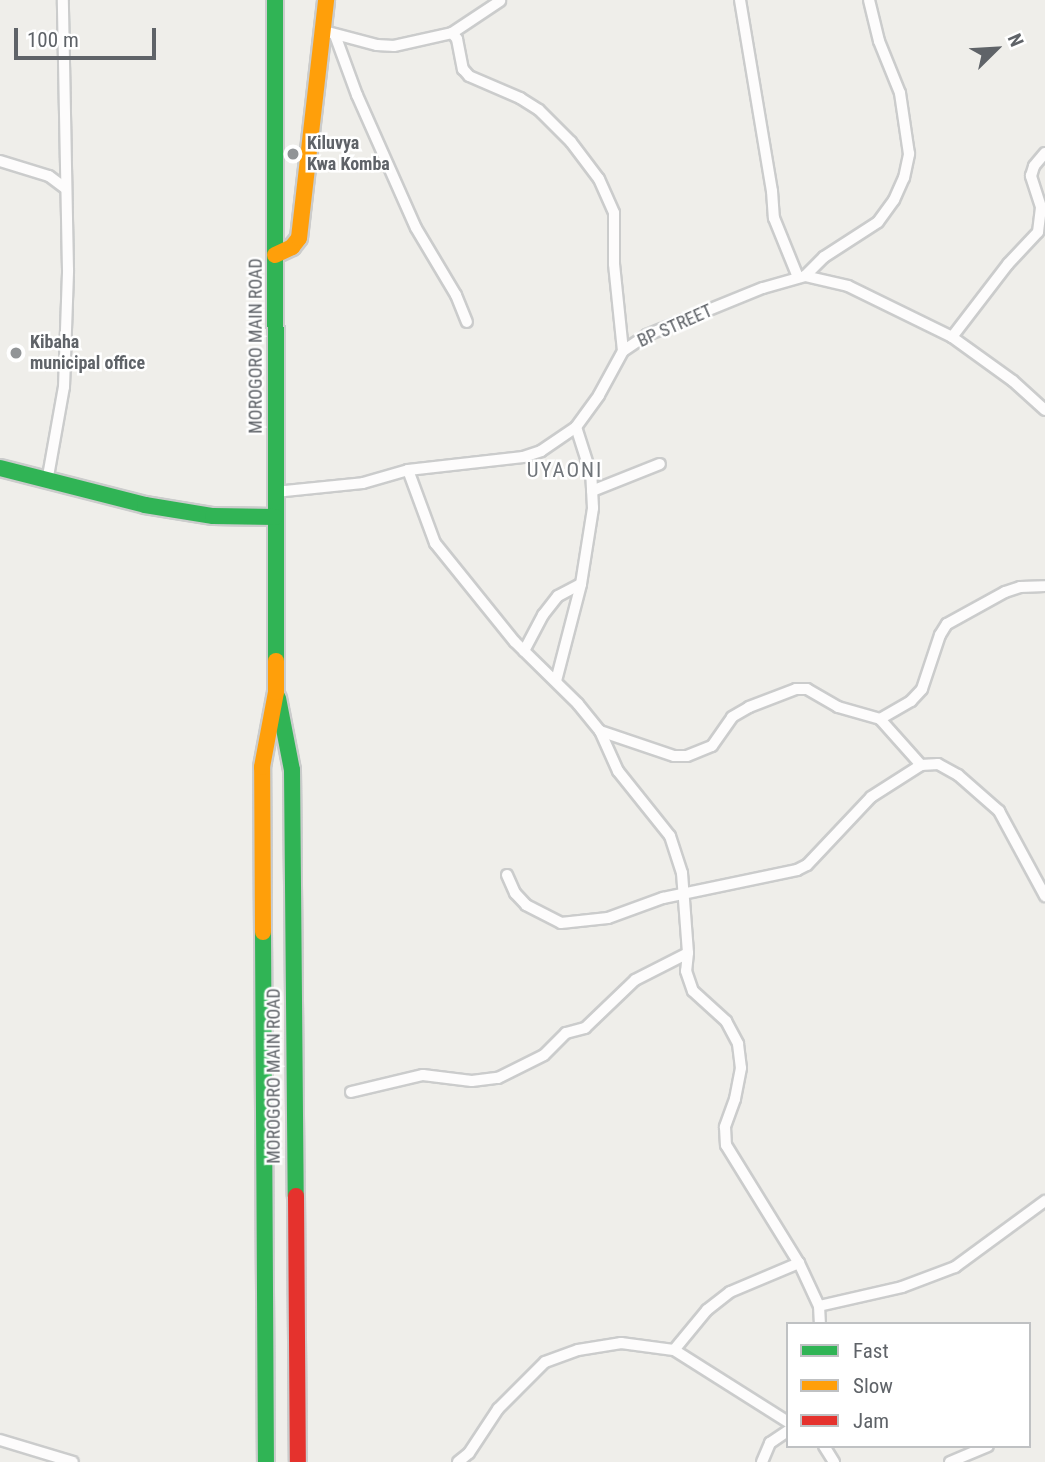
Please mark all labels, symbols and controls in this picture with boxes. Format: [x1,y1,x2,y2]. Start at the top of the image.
scale bar [18,14,159,58]
north arrow [961,14,1031,84]
text: 100 m [27,28,79,52]
text: N [1003,30,1029,50]
place label: Kiluvya Kwa Komba [307,133,390,176]
marker: Kiluvya Kwa Komba [285,146,301,162]
street label: MOROGORO MAIN ROAD [245,258,267,434]
street label: BP STREET [634,300,716,352]
place label: Kibaha municipal office [30,332,145,374]
marker: Kibaha municipal office [8,345,24,361]
district label: UYAONI [527,457,603,483]
street label: MOROGORO MAIN ROAD [263,988,285,1164]
legend [786,1322,1031,1448]
text: Fast [853,1339,889,1363]
text: Slow [853,1374,893,1398]
text: Jam [853,1409,889,1433]

